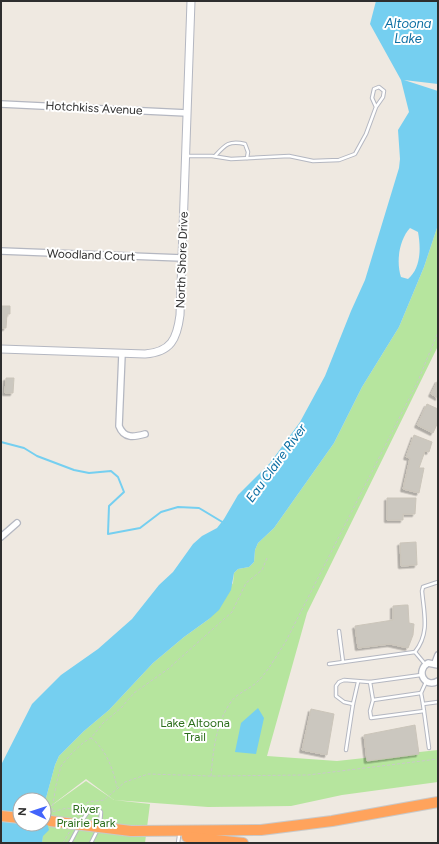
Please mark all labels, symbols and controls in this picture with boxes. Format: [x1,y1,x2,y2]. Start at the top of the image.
water label: Altoona Lake [384,16,432,46]
street label: Hotchkiss Avenue [45,98,143,118]
street label: North Shore Drive [173,211,191,309]
street label: Woodland Court [47,246,136,264]
water label: Eau Claire River [243,421,310,505]
park label: Lake Altoona Trail [160,716,230,744]
north arrow [12,792,52,832]
park label: River Prairie Park [56,802,116,830]
text: N [16,807,29,816]

